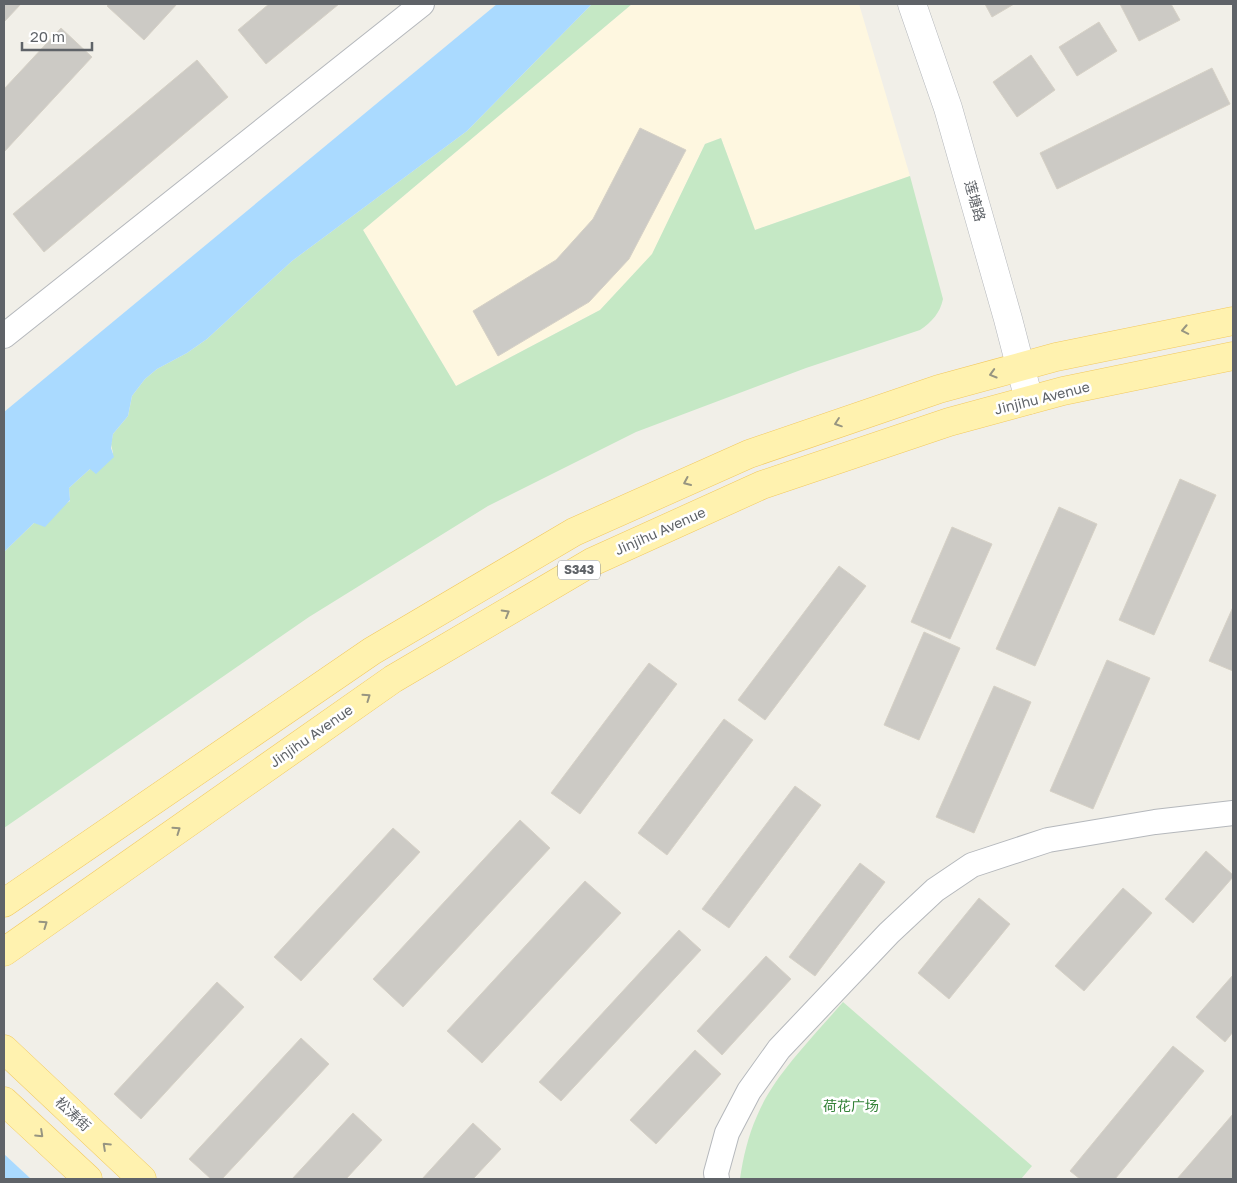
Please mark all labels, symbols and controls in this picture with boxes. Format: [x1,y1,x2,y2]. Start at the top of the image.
scale bar [22,20,92,52]
text: 20 m [30,27,65,45]
street label: 莲塘路 [962,178,989,223]
one-way arrow [1181,325,1190,335]
one-way arrow [989,369,998,379]
street label: Jinjihu Avenue [992,377,1091,418]
one-way arrow [834,418,843,428]
one-way arrow [683,475,692,486]
street label: Jinjihu Avenue [612,503,708,558]
road number: S343 [558,560,600,580]
one-way arrow [500,609,509,619]
one-way arrow [361,694,371,703]
street label: Jinjihu Avenue [266,701,356,771]
one-way arrow [171,827,180,836]
one-way arrow [38,921,47,930]
street label: 松涛街 [52,1093,94,1134]
park label: 荷花广场 [823,1097,879,1114]
one-way arrow [34,1128,43,1137]
one-way arrow [103,1143,112,1152]

